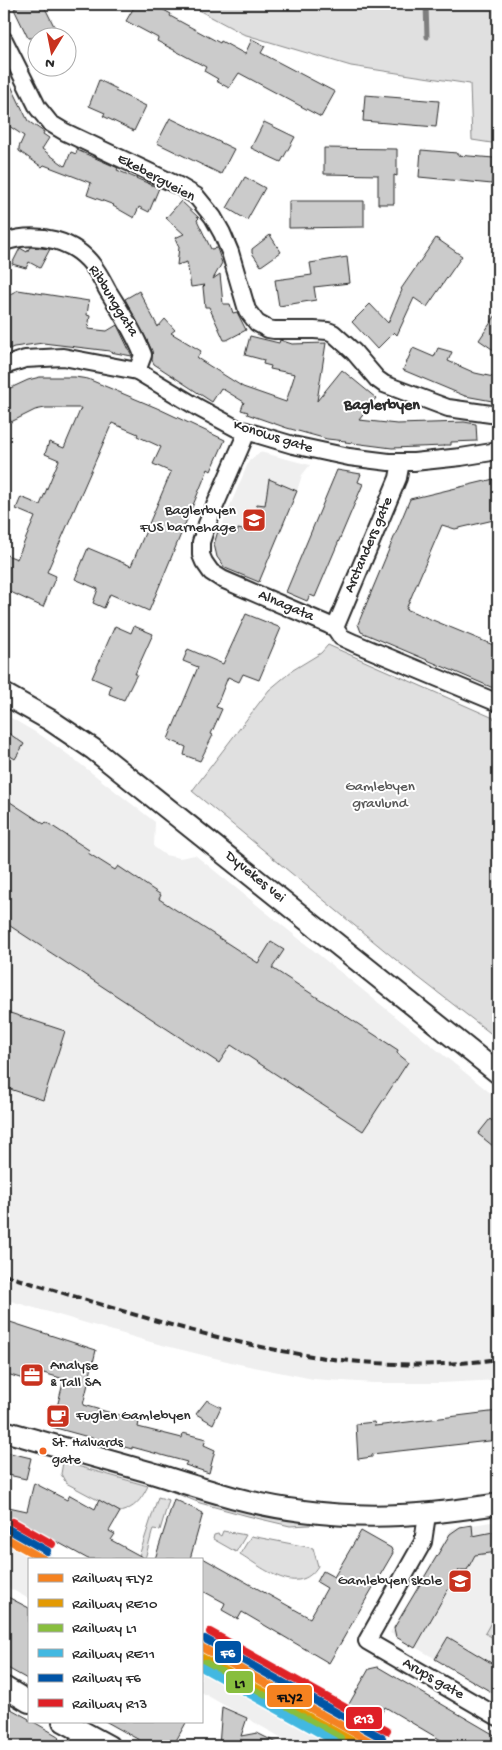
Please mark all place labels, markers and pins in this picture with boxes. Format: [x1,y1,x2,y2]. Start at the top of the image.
place label: Baglerbyen FUS barnehage [139,502,236,537]
school or university icon: Baglerbyen FUS barnehage [241,507,267,533]
place label: Analyse & Tall SA [50,1357,102,1392]
office icon: Analyse & Tall SA [19,1362,45,1388]
cafe icon: Fuglen Gamlebyen [45,1403,71,1429]
place label: Fuglen Gamlebyen [75,1407,191,1425]
place label: St. Halvards gate [52,1435,124,1469]
marker: St. Halvards gate [38,1446,48,1456]
school or university icon: Gamlebyen skole [447,1568,473,1594]
place label: Gamlebyen skole [338,1572,442,1590]

